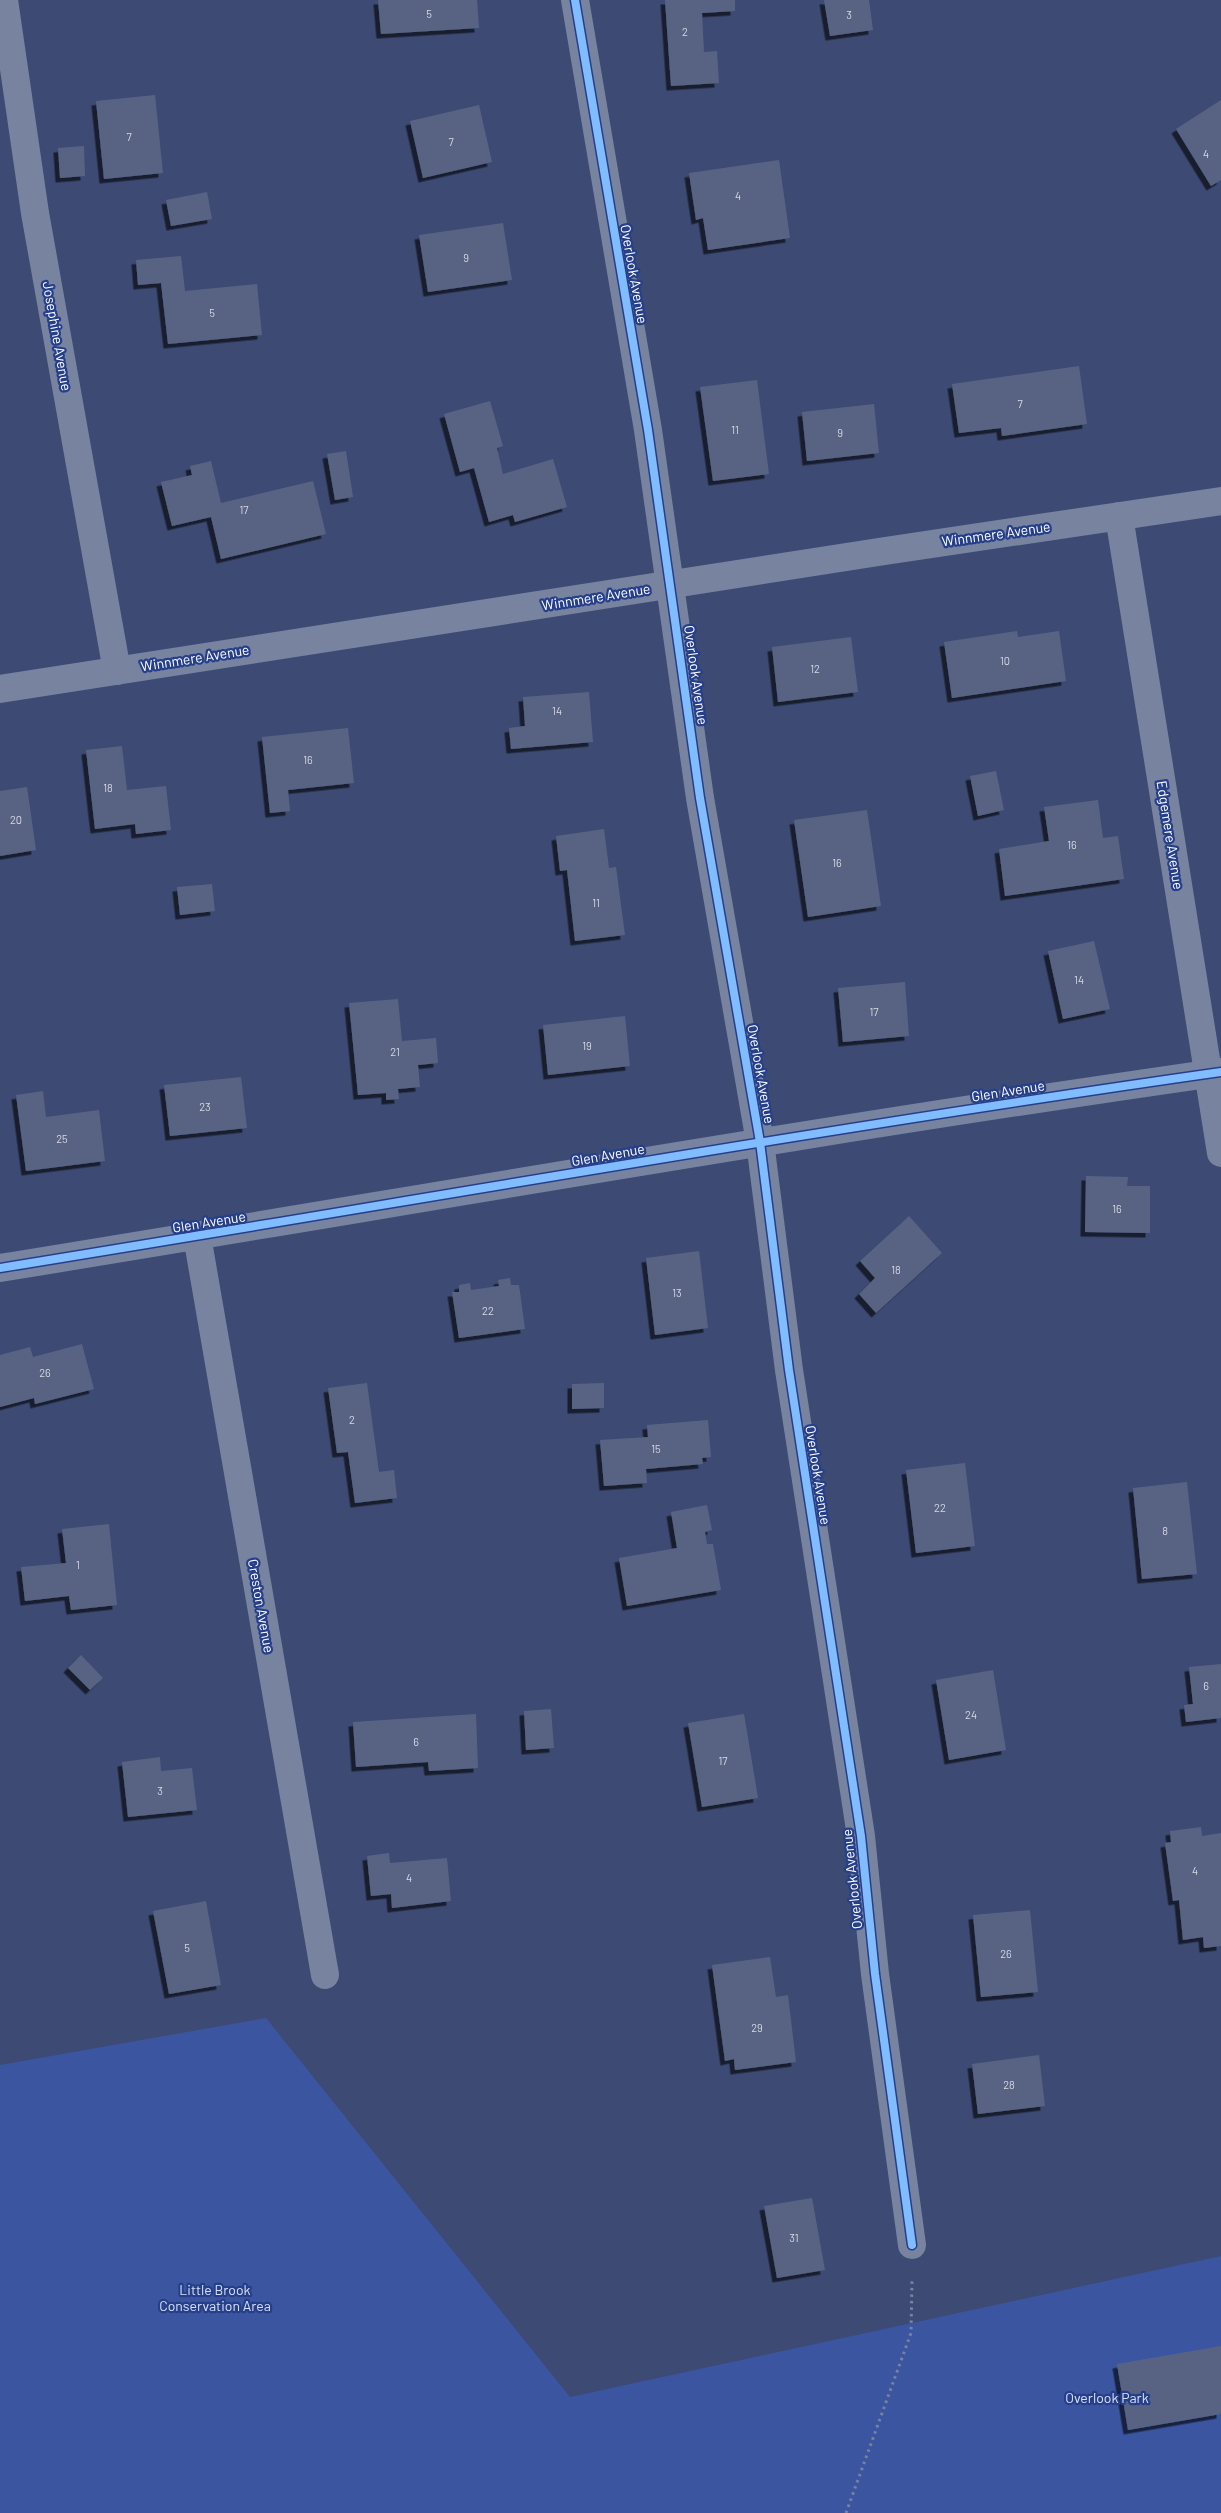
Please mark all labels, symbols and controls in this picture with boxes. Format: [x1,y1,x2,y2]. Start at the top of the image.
house number: 5 [426,7,432,20]
house number: 3 [846,8,852,21]
house number: 2 [682,25,688,38]
house number: 7 [126,130,132,143]
house number: 7 [448,135,454,148]
house number: 4 [1203,147,1209,160]
house number: 4 [735,189,741,202]
street label: Overlook Avenue [617,223,652,325]
house number: 9 [463,251,469,264]
street label: Josephine Avenue [39,280,75,392]
house number: 5 [209,306,215,319]
house number: 7 [1017,397,1023,410]
house number: 11 [731,423,739,436]
house number: 9 [837,426,843,439]
house number: 17 [239,503,249,516]
street label: Winnmere Avenue [940,517,1051,550]
street label: Winnmere Avenue [540,580,651,613]
street label: Overlook Avenue [681,624,712,726]
street label: Winnmere Avenue [139,641,250,674]
house number: 10 [1000,654,1010,667]
house number: 12 [810,662,820,675]
house number: 14 [552,704,562,717]
house number: 16 [303,753,313,766]
street label: Edgemere Avenue [1154,779,1187,890]
house number: 18 [103,781,113,794]
house number: 20 [10,813,22,826]
house number: 16 [1067,838,1077,851]
house number: 16 [832,856,842,869]
house number: 11 [592,896,600,909]
house number: 14 [1074,973,1084,986]
house number: 17 [869,1005,879,1018]
street label: Overlook Avenue [744,1023,779,1125]
house number: 19 [582,1039,592,1052]
house number: 21 [390,1045,400,1058]
street label: Glen Avenue [970,1076,1046,1105]
house number: 23 [199,1100,211,1113]
house number: 25 [56,1132,68,1145]
street label: Glen Avenue [570,1140,646,1169]
house number: 16 [1112,1202,1122,1215]
street label: Glen Avenue [171,1207,247,1236]
house number: 18 [891,1263,901,1276]
house number: 13 [672,1286,682,1299]
house number: 22 [482,1304,494,1317]
house number: 26 [39,1366,51,1379]
house number: 2 [349,1413,355,1426]
street label: Overlook Avenue [802,1424,835,1526]
house number: 15 [651,1442,661,1455]
house number: 22 [934,1501,946,1514]
house number: 8 [1162,1524,1168,1537]
house number: 1 [76,1558,80,1571]
street label: Creston Avenue [245,1558,278,1654]
house number: 6 [1203,1679,1209,1692]
house number: 24 [965,1708,977,1721]
house number: 6 [413,1735,419,1748]
house number: 17 [718,1754,728,1767]
house number: 3 [157,1784,163,1797]
street label: Overlook Avenue [838,1828,865,1930]
house number: 4 [1192,1864,1198,1877]
house number: 4 [406,1871,412,1884]
house number: 5 [184,1941,190,1954]
house number: 26 [1000,1947,1012,1960]
house number: 29 [751,2021,763,2034]
house number: 28 [1003,2078,1015,2091]
house number: 31 [789,2231,799,2244]
park label: Little Brook Conservation Area [159,2281,271,2314]
park label: Overlook Park [1065,2389,1149,2406]

